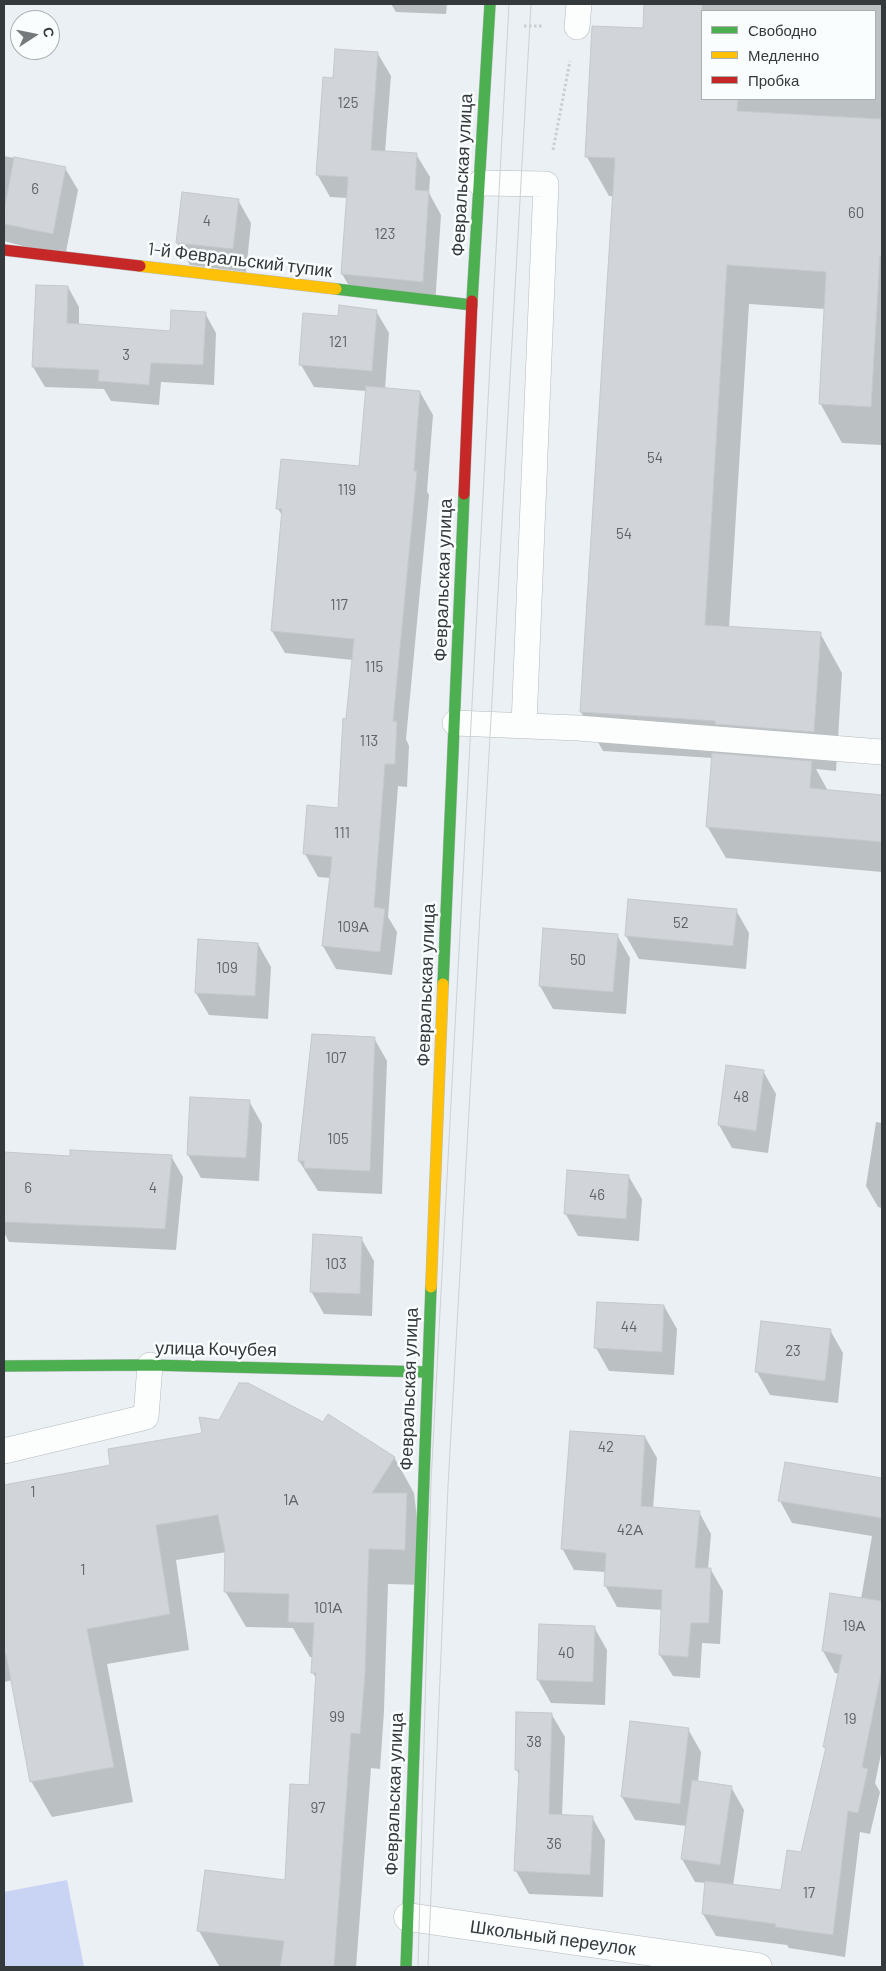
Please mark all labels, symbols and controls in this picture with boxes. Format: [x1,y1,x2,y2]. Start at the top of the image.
north arrow [10,10,60,60]
legend [701,10,876,100]
text: Свободно [748,21,817,39]
text: С [40,26,59,39]
text: Медленно [748,46,819,64]
text: Пробка [748,71,799,89]
street label: Февральская улица [447,93,477,257]
house number: 125 [338,94,358,112]
house number: 6 [31,180,39,198]
house number: 60 [848,204,864,222]
house number: 4 [203,212,211,230]
house number: 123 [375,225,395,243]
street label: 1-й Февральский тупик [146,238,334,282]
house number: 121 [329,333,347,351]
house number: 3 [122,346,130,364]
house number: 54 [647,449,663,467]
house number: 119 [338,481,356,499]
street label: Февральская улица [429,498,457,662]
house number: 54 [616,525,632,543]
house number: 117 [330,596,348,614]
house number: 115 [365,658,383,676]
house number: 113 [360,732,378,750]
house number: 111 [334,824,350,842]
street label: Февральская улица [412,903,440,1067]
house number: 52 [673,914,689,932]
house number: 109А [337,918,369,936]
house number: 50 [570,951,586,969]
house number: 109 [216,959,238,977]
house number: 107 [326,1049,346,1067]
house number: 48 [733,1088,749,1106]
house number: 105 [327,1130,349,1148]
house number: 6 [24,1179,32,1197]
house number: 4 [149,1179,157,1197]
house number: 46 [589,1186,605,1204]
house number: 103 [325,1255,347,1273]
street label: Февральская улица [395,1307,423,1471]
house number: 44 [621,1318,637,1336]
street label: улица Кочубея [155,1337,277,1361]
house number: 23 [785,1342,801,1360]
house number: 42 [598,1438,614,1456]
house number: 1 [30,1483,36,1501]
house number: 1А [283,1491,299,1509]
house number: 42А [617,1521,643,1539]
house number: 1 [80,1561,86,1579]
house number: 101А [314,1599,342,1617]
house number: 19А [842,1617,866,1635]
house number: 40 [558,1644,574,1662]
house number: 99 [329,1708,345,1726]
house number: 19 [843,1710,857,1728]
street label: Февральская улица [380,1712,408,1876]
house number: 38 [526,1733,542,1751]
house number: 97 [311,1799,325,1817]
house number: 36 [546,1835,562,1853]
house number: 17 [803,1884,815,1902]
street label: Школьный переулок [469,1916,637,1960]

